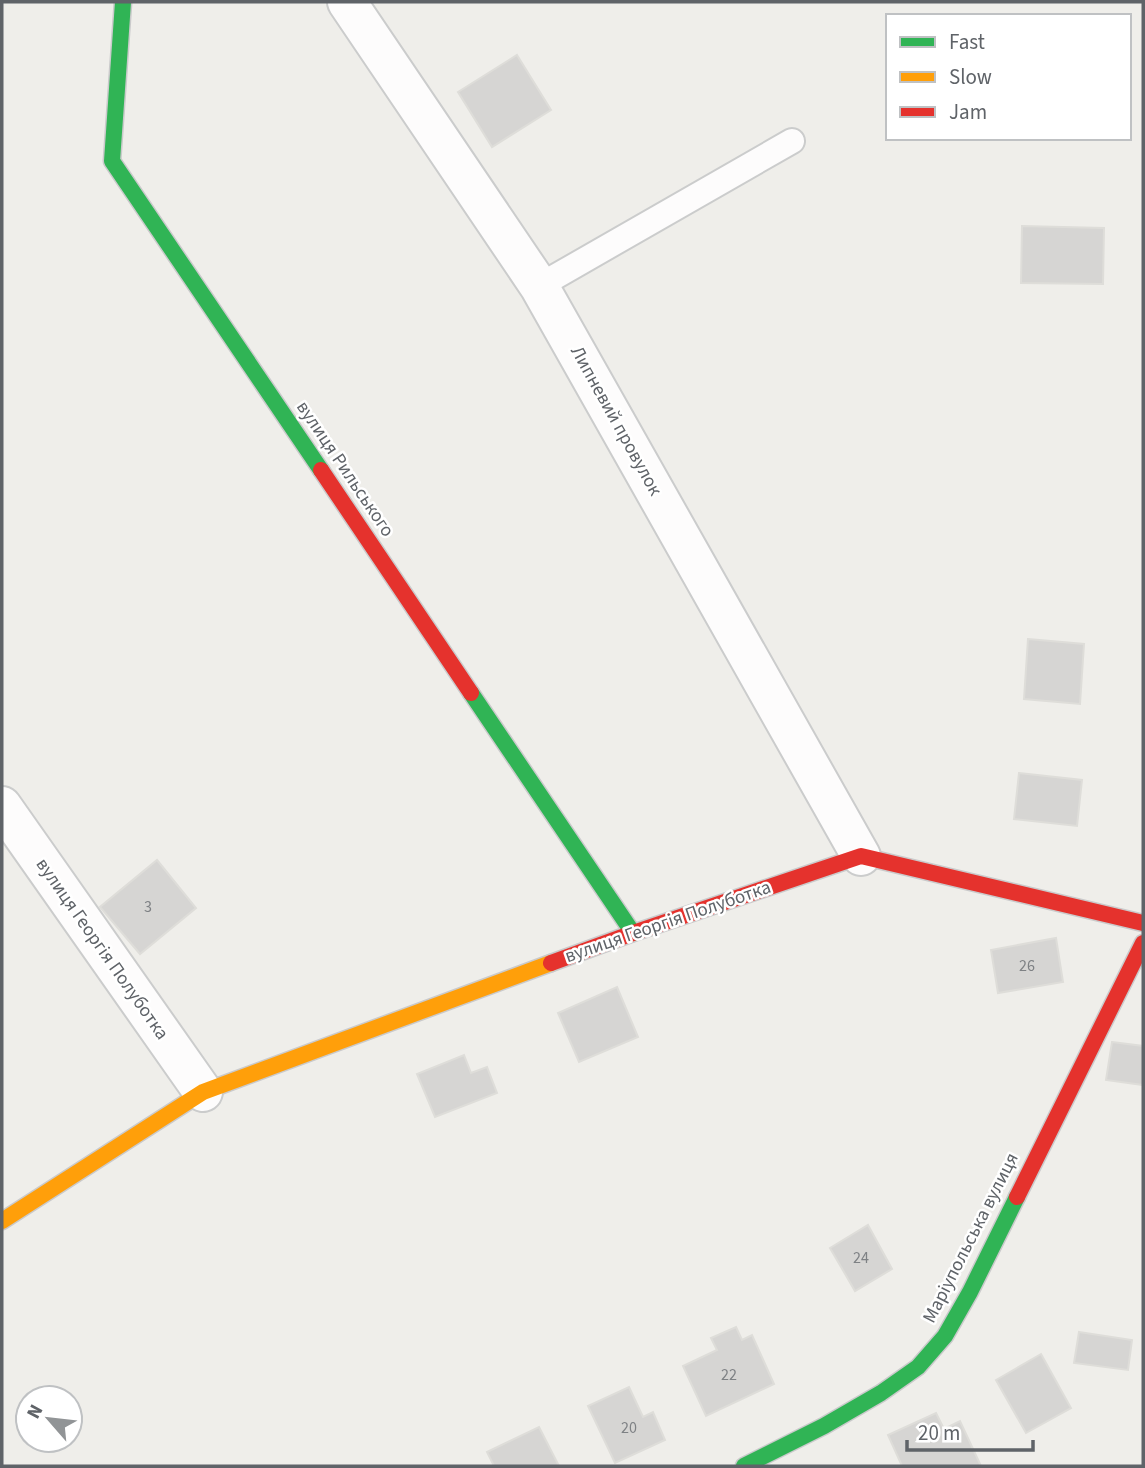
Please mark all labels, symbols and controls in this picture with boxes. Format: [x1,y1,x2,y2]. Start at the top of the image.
legend [886,14,1131,140]
text: Fast [949,27,985,57]
text: Slow [949,62,992,92]
text: Jam [949,97,987,127]
street label: Липневий провулок [564,341,669,501]
street label: вулиця Рильського [289,396,401,542]
street label: вулиця Георгія Полуботка [29,853,175,1045]
street label: вулиця Георгія Полуботка [561,874,775,970]
house number: 3 [144,896,152,918]
house number: 26 [1019,955,1035,977]
street label: Маріупольська вулиця [916,1148,1026,1328]
house number: 24 [853,1247,869,1269]
house number: 22 [721,1364,737,1386]
north arrow [14,1384,84,1454]
text: N [20,1400,50,1424]
scale bar [907,1408,1033,1452]
house number: 20 [621,1417,637,1439]
text: 20 m [918,1418,960,1448]

